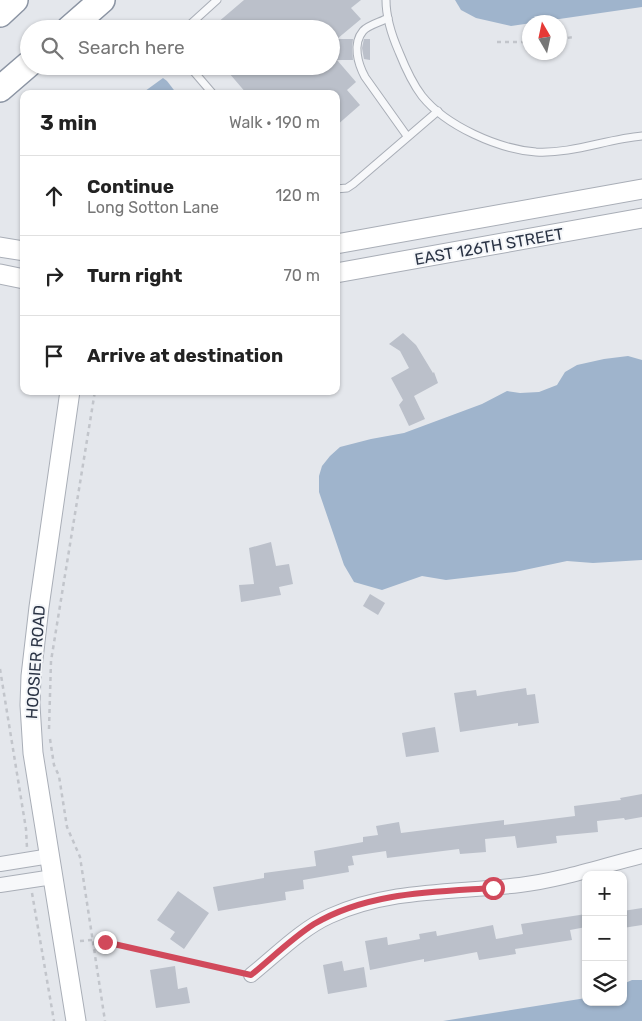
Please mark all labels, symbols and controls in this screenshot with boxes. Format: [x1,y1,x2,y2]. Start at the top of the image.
north arrow [522,15,567,60]
search box [20,20,340,75]
icon: search [38,34,66,62]
text: Search here [78,36,185,59]
text: 3 min [40,110,97,135]
text: Walk · 190 m [229,113,320,132]
text: Continue [87,175,174,198]
icon: ahead [40,182,68,210]
text: 120 m [275,186,320,205]
text: Long Sotton Lane [87,198,219,217]
street label: EAST 126TH STREET [413,224,565,269]
icon: right [40,262,68,290]
text: Turn right [87,264,182,287]
text: 70 m [283,266,320,285]
icon: arrive [40,342,68,370]
text: Arrive at destination [87,344,283,367]
street label: HOOSIER ROAD [22,604,49,720]
map controls [582,871,627,1006]
button: + [582,871,627,916]
route start [482,877,505,900]
button: − [582,916,627,961]
route end [94,931,117,954]
button: layers [582,961,627,1006]

